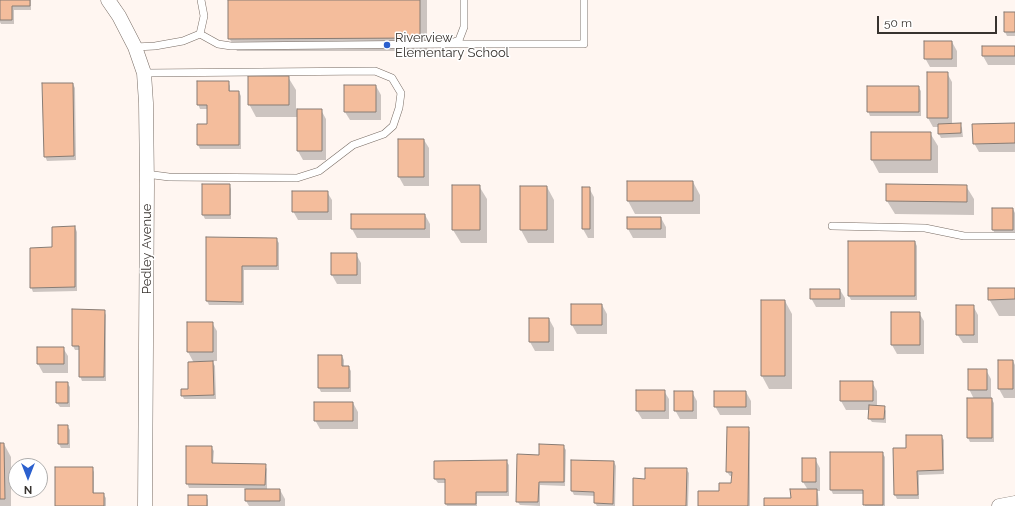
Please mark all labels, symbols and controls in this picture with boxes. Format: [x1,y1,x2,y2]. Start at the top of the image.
scale bar [879,8,999,34]
text: 50 m [884,16,912,30]
place label: Riverview Elementary School [395,30,509,61]
marker: Riverview Elementary School [382,40,392,50]
street label: Pedley Avenue [139,204,155,294]
north arrow [8,458,48,498]
text: N [24,483,32,496]

